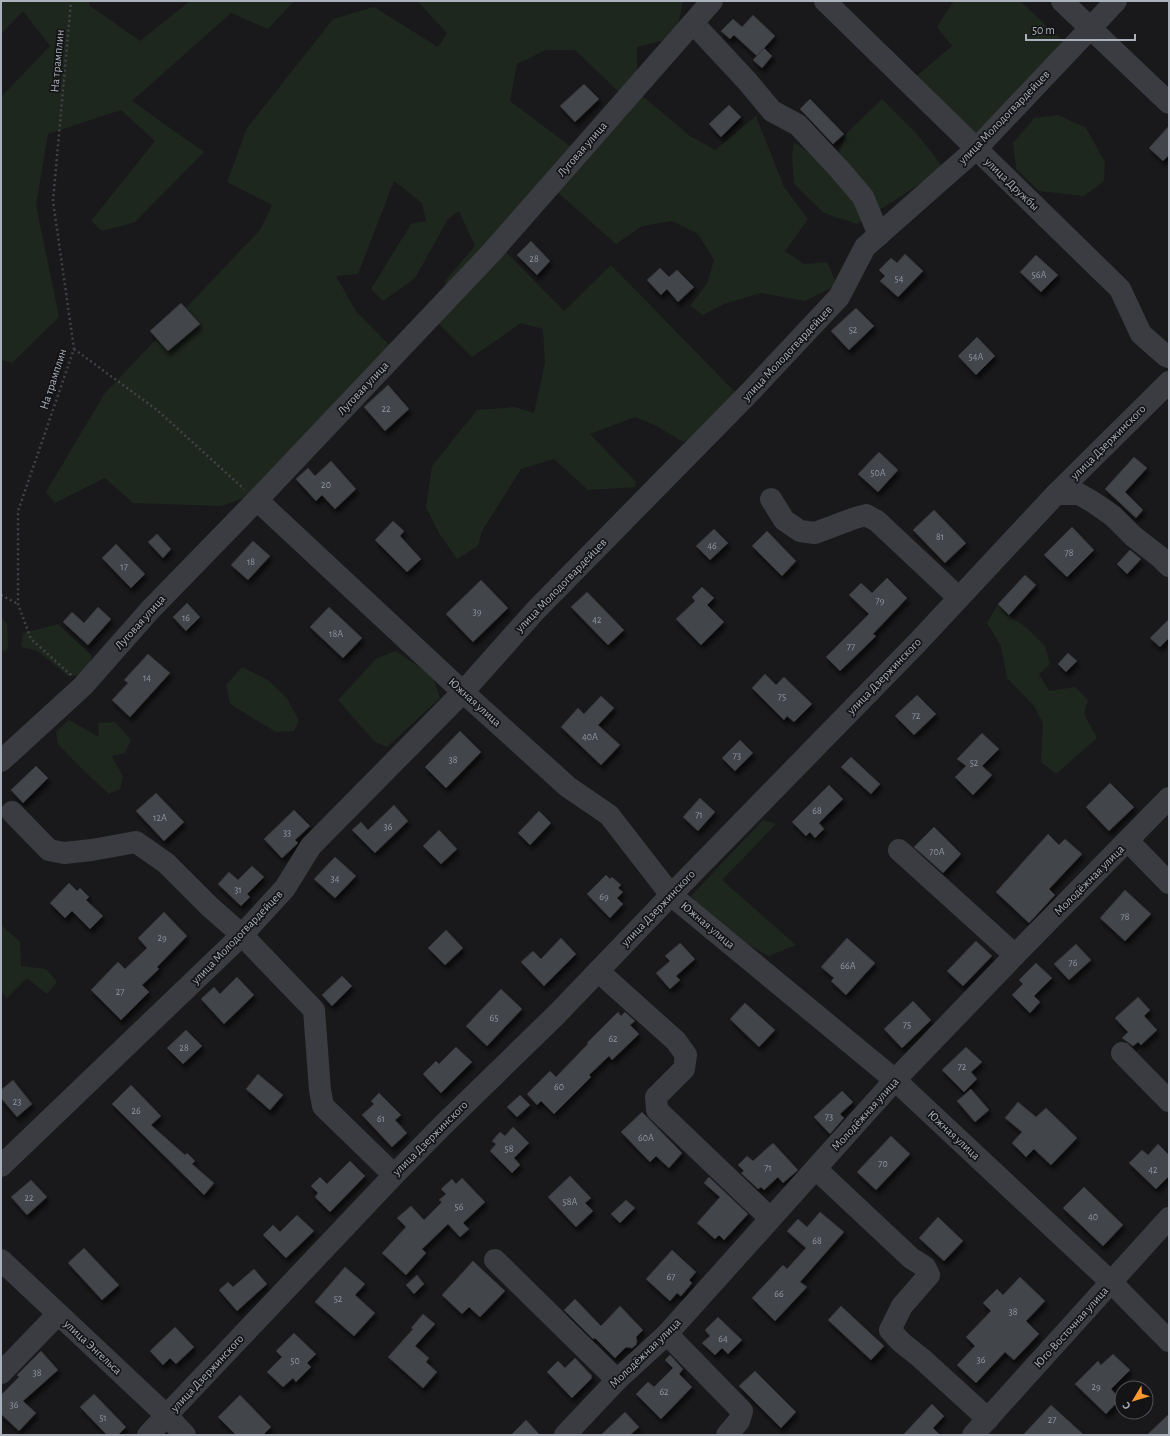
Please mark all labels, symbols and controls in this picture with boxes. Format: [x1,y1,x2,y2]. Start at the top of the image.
scale bar [1026,16,1135,42]
text: 50 m [1032,24,1055,36]
street label: На трамплин [48,29,66,93]
street label: улица Молодогвардейцев [955,67,1053,168]
street label: Луговая улица [555,119,610,179]
street label: улица Дружбы [981,155,1042,214]
house number: 28 [529,254,539,264]
house number: 56А [1032,270,1046,280]
house number: 54 [895,274,904,284]
street label: улица Молодогвардейцев [739,303,835,404]
house number: 52 [849,325,858,335]
street label: На трамплин [38,347,68,411]
house number: 54А [969,352,984,362]
street label: Луговая улица [335,358,392,418]
street label: улица Дзержинского [1068,402,1149,483]
house number: 22 [381,404,391,414]
house number: 50А [870,468,886,478]
house number: 20 [321,480,331,490]
house number: 81 [936,532,944,542]
street label: улица Молодогвардейцев [512,535,610,636]
house number: 46 [707,541,717,551]
house number: 78 [1065,548,1074,558]
house number: 18 [247,557,255,567]
house number: 17 [120,562,128,572]
street label: Луговая улица [113,592,168,652]
house number: 79 [876,596,885,606]
house number: 39 [473,607,482,617]
house number: 16 [182,613,190,623]
house number: 42 [592,615,602,625]
house number: 18А [329,629,343,639]
street label: улица Дзержинского [844,636,924,718]
house number: 77 [847,642,855,652]
house number: 14 [143,673,151,683]
street label: Южная улица [446,675,504,730]
house number: 75 [778,692,786,702]
house number: 72 [912,711,921,721]
house number: 40А [582,732,598,742]
house number: 73 [733,751,741,761]
house number: 38 [449,755,458,765]
house number: 52 [970,758,979,768]
house number: 68 [812,806,822,816]
house number: 71 [695,810,703,820]
house number: 12А [153,813,167,823]
house number: 36 [384,822,393,832]
house number: 33 [283,828,291,838]
street label: Молодёжная улица [1052,842,1127,918]
house number: 70А [929,847,945,857]
street label: улица Дзержинского [618,868,698,950]
house number: 34 [331,874,340,884]
house number: 31 [234,885,242,895]
street label: улица Молодогвардейцев [188,887,286,988]
house number: 69 [599,892,609,902]
street label: Южная улица [678,899,738,952]
house number: 78 [1121,912,1130,922]
house number: 29 [157,933,167,943]
house number: 76 [1069,958,1078,968]
house number: 66А [840,961,856,971]
house number: 27 [116,987,124,997]
house number: 65 [490,1013,498,1023]
house number: 75 [903,1020,911,1030]
house number: 62 [608,1034,618,1044]
house number: 28 [179,1043,189,1053]
house number: 72 [958,1062,967,1072]
street label: Молодёжная улица [829,1075,902,1154]
house number: 60 [554,1082,564,1092]
house number: 23 [13,1097,21,1107]
street label: улица Дзержинского [390,1098,471,1179]
house number: 26 [131,1106,141,1116]
street label: Южная улица [925,1108,983,1163]
house number: 73 [825,1112,833,1122]
house number: 61 [377,1114,385,1124]
house number: 60А [638,1133,654,1143]
house number: 58 [505,1144,514,1154]
house number: 70 [878,1159,888,1169]
house number: 71 [764,1163,772,1173]
house number: 42 [1148,1165,1158,1175]
house number: 22 [24,1193,34,1203]
house number: 58А [563,1197,578,1207]
house number: 56 [455,1202,464,1212]
house number: 40 [1088,1212,1098,1222]
house number: 68 [812,1236,822,1246]
house number: 67 [667,1272,675,1282]
street label: Юго-Восточная улица [1032,1284,1111,1370]
house number: 66 [774,1289,784,1299]
house number: 52 [334,1294,343,1304]
house number: 38 [1009,1307,1018,1317]
street label: Молодёжная улица [607,1316,684,1391]
street label: улица Энгельса [60,1317,125,1378]
street label: улица Дзержинского [168,1332,246,1415]
house number: 64 [718,1334,728,1344]
house number: 36 [977,1355,986,1365]
house number: 50 [290,1356,300,1366]
house number: 38 [33,1368,42,1378]
north arrow [1114,1380,1154,1420]
house number: 29 [1091,1382,1101,1392]
house number: 62 [659,1387,669,1397]
house number: 36 [10,1400,19,1410]
text: С [1120,1400,1133,1412]
house number: 51 [99,1413,107,1423]
house number: 27 [1048,1415,1056,1425]

